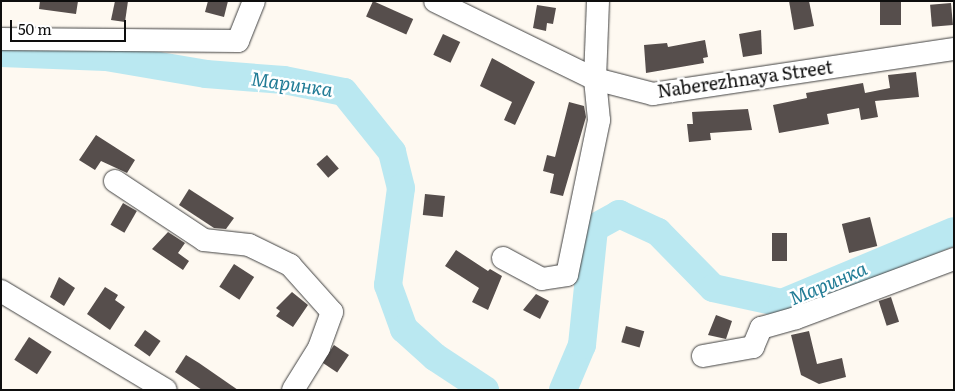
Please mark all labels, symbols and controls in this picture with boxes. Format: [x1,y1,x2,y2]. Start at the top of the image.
scale bar [12,10,129,42]
text: 50 m [18,17,52,40]
street label: Naberezhnaya Street [656,56,834,102]
water label: Маринка [250,67,334,101]
water label: Маринка [786,256,870,310]

